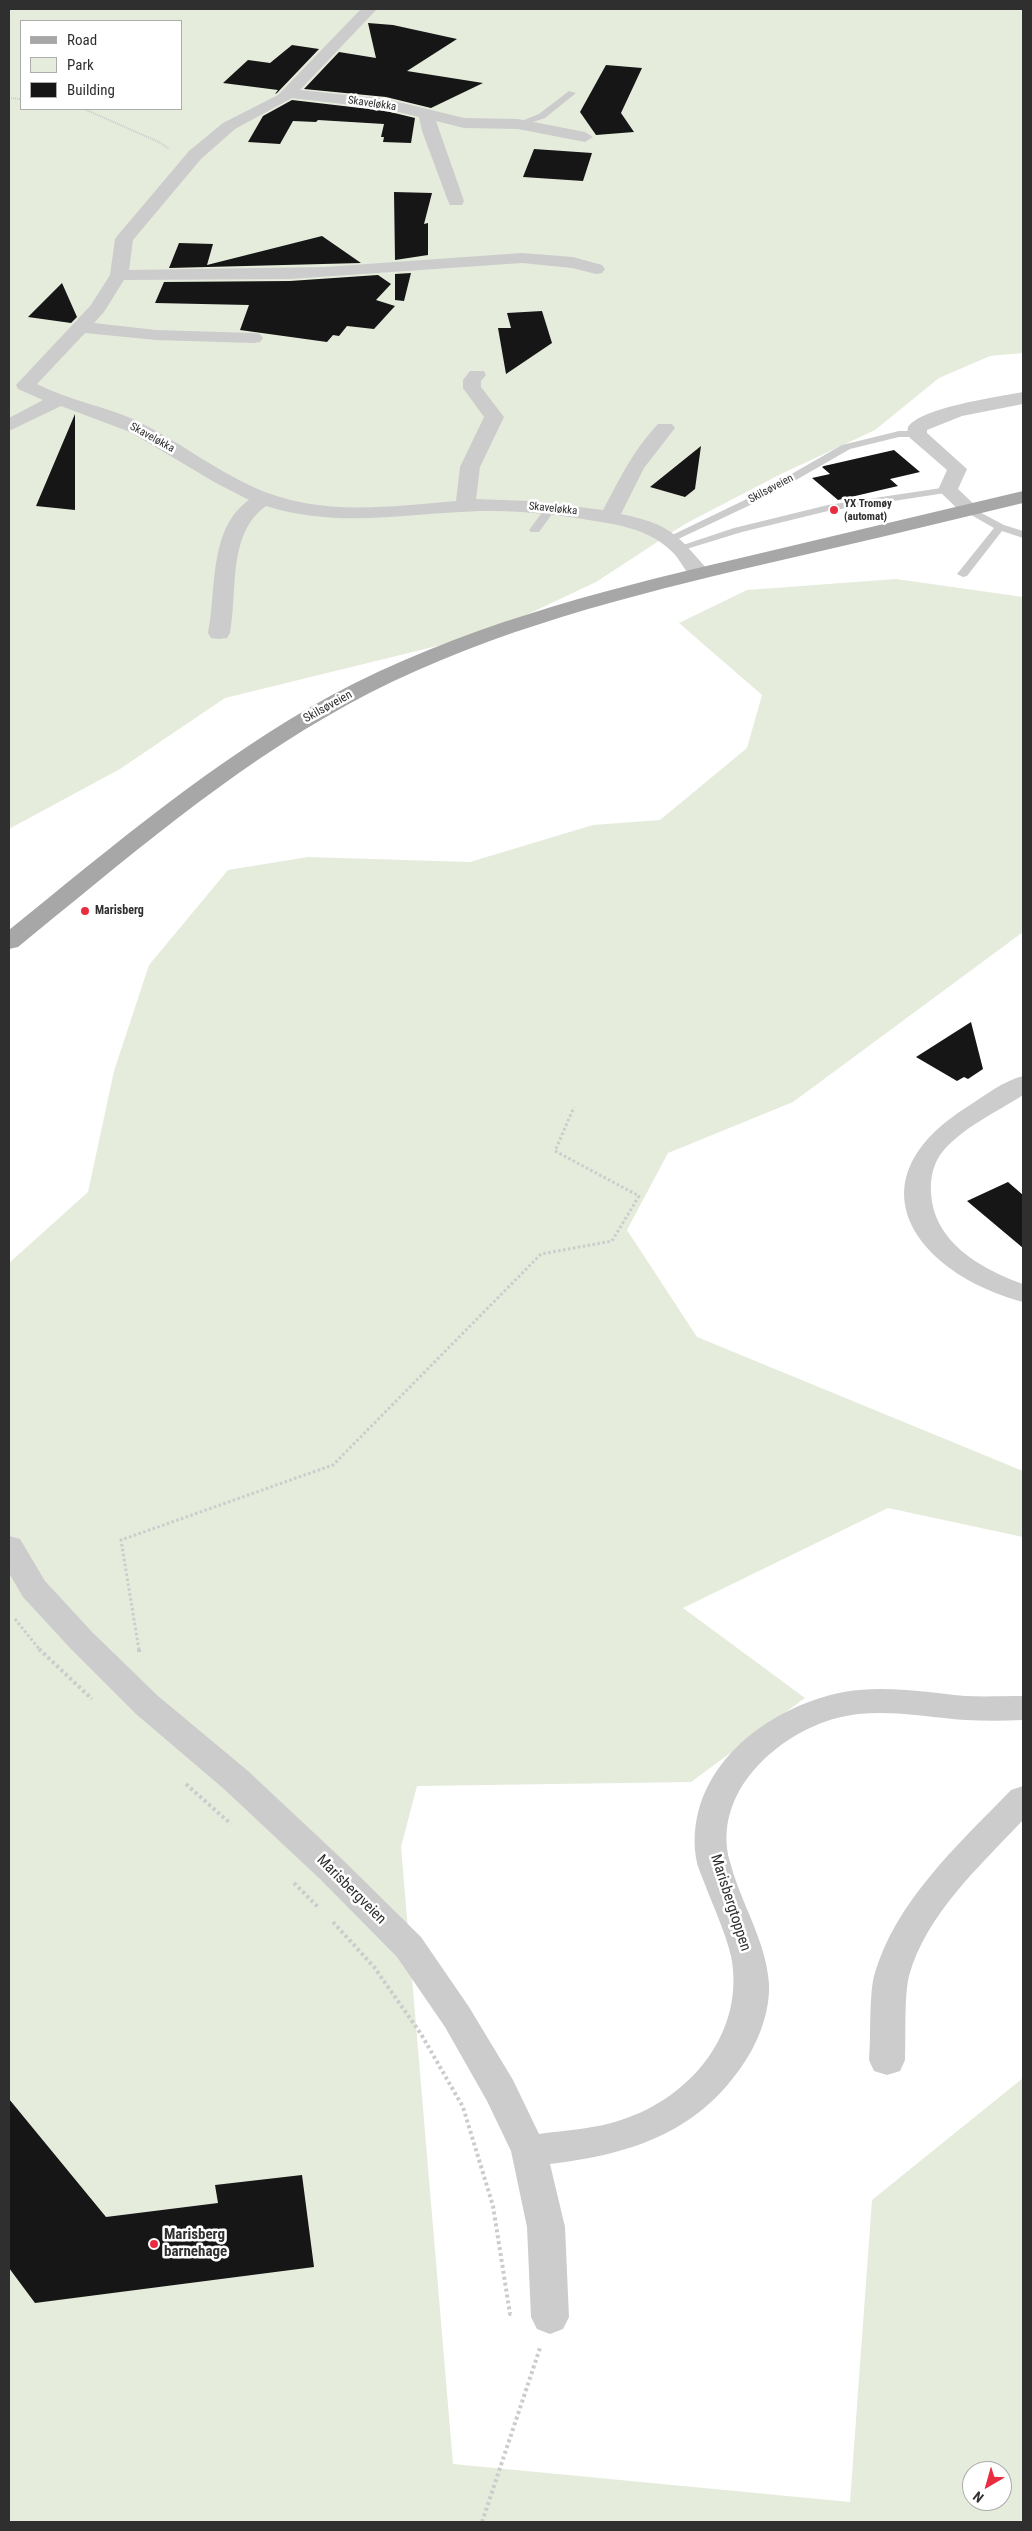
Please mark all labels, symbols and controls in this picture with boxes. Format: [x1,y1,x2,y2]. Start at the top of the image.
legend [20,20,182,110]
text: Road [67,31,97,49]
text: Park [67,56,94,74]
text: Building [67,81,115,99]
street label: Skaveløkka [347,94,397,114]
street label: Skaveløkka [127,420,177,456]
street label: Skilsøveien [746,472,796,506]
place label: YX Tromøy (automat) [844,497,892,523]
street label: Skaveløkka [528,500,578,518]
marker: YX Tromøy (automat) [828,504,840,516]
street label: Skilsøveien [301,688,355,726]
place label: Marisberg [95,904,144,918]
marker: Marisberg [79,905,91,917]
street label: Marisbergveien [313,1852,389,1928]
street label: Marisbergtoppen [706,1852,754,1954]
place label: Marisberg barnehage [164,2226,227,2261]
marker: Marisberg barnehage [148,2238,160,2250]
north arrow [962,2461,1012,2511]
text: N [970,2488,987,2506]

